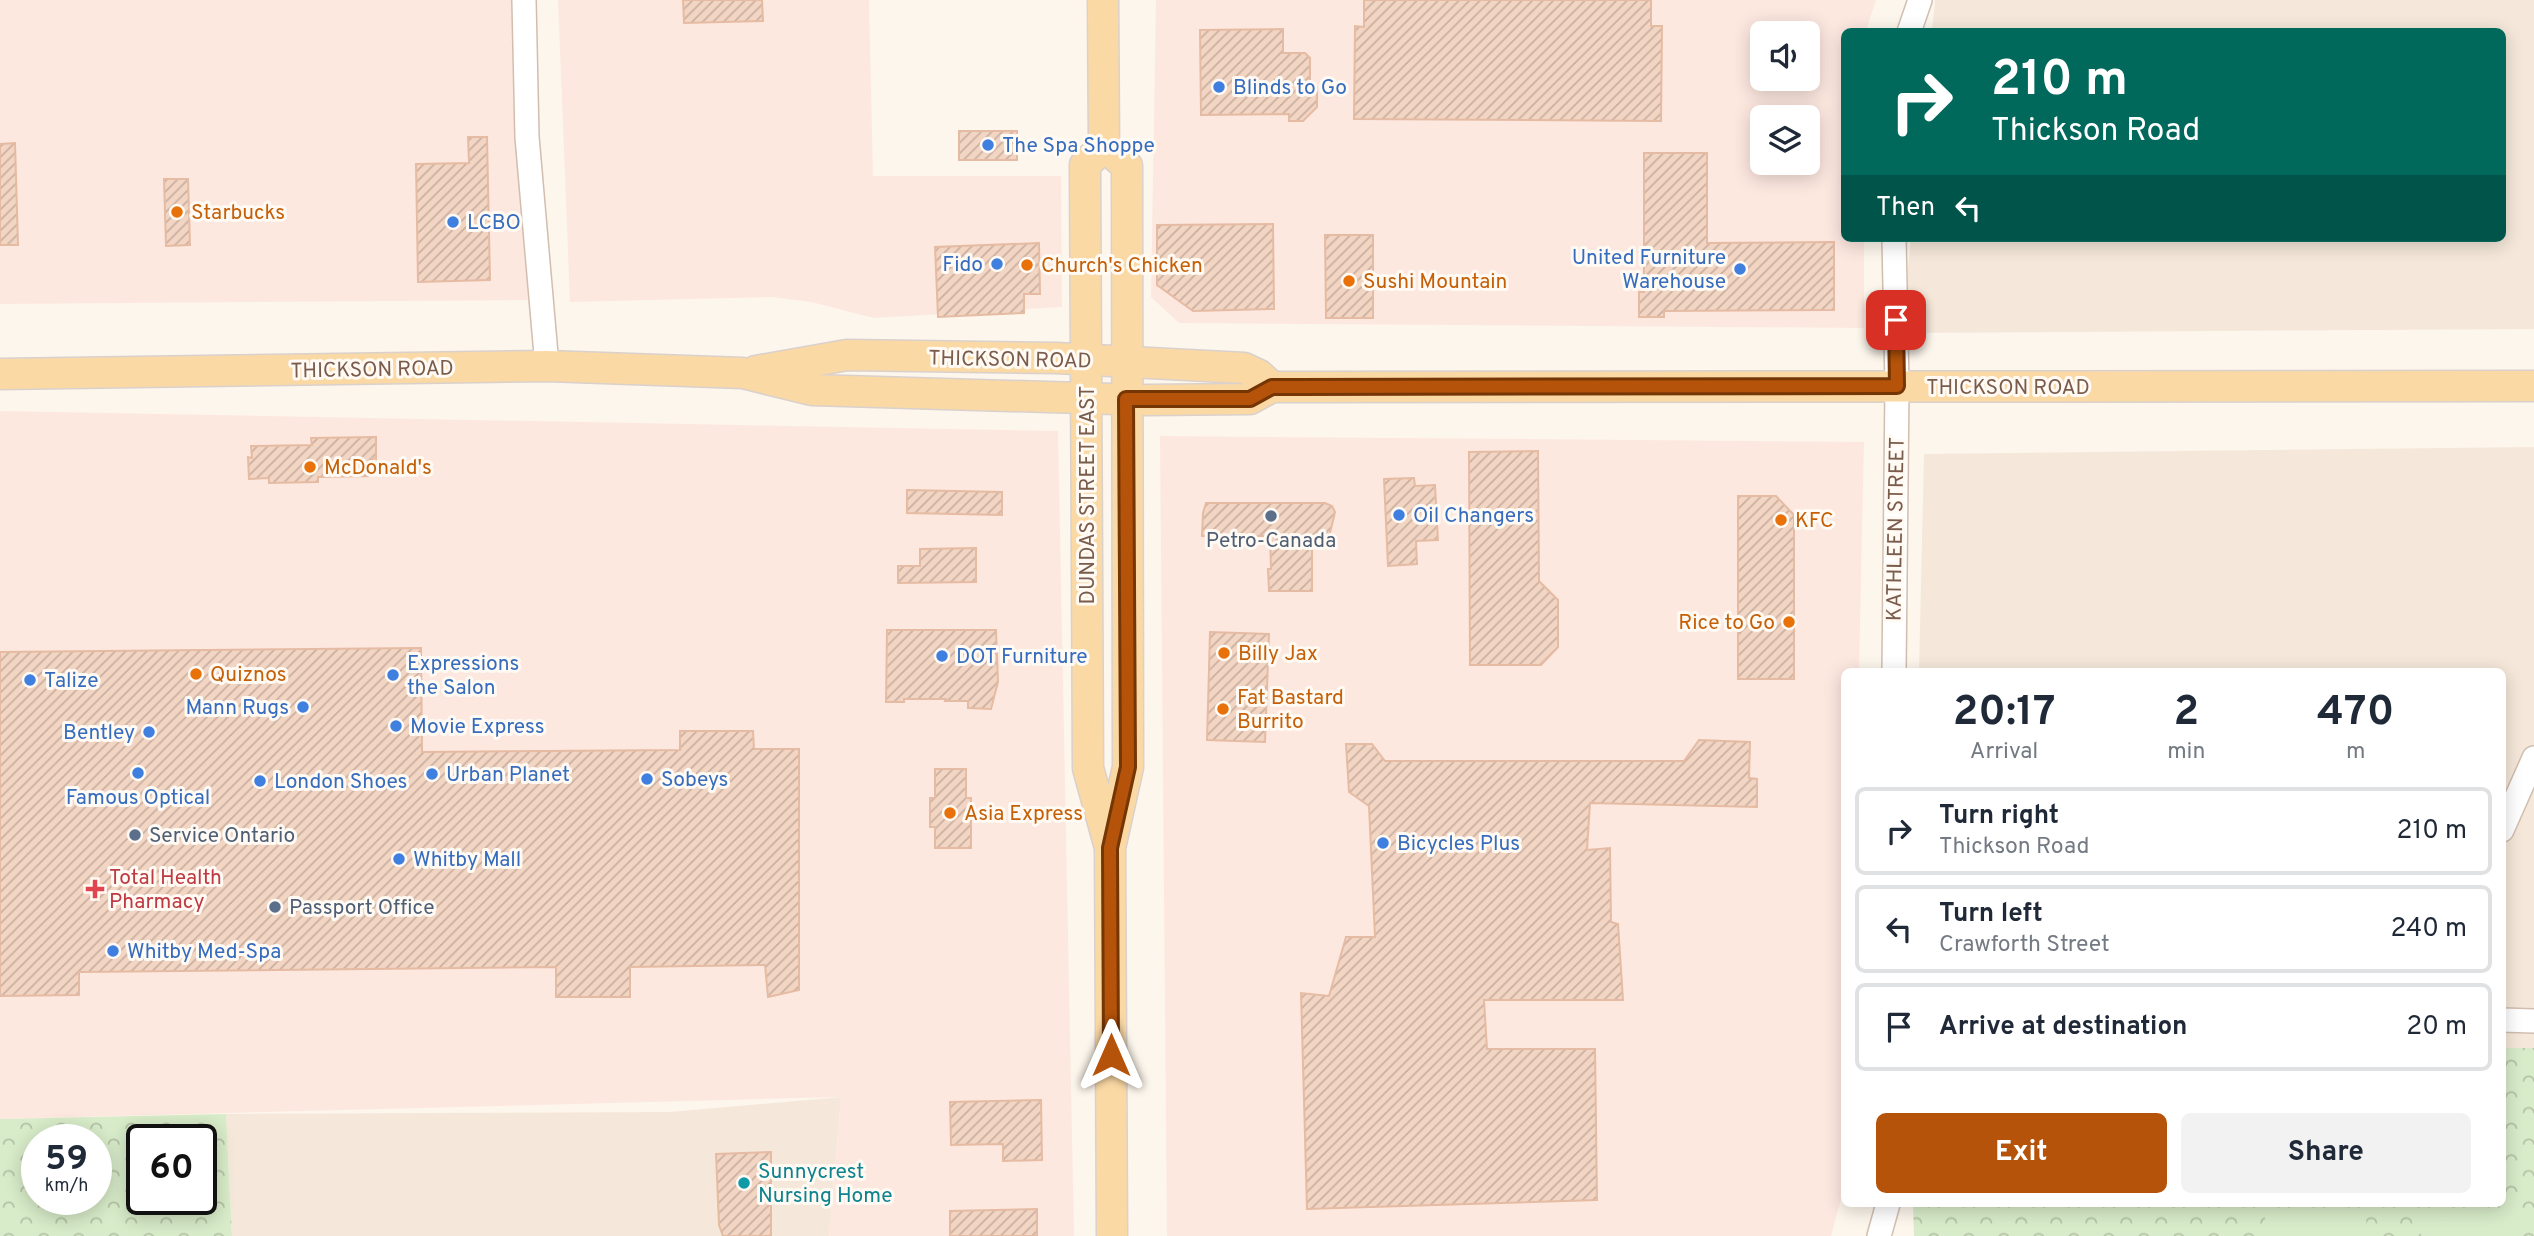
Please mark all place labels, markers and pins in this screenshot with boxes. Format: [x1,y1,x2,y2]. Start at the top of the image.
place label: Blinds to Go [1233,75,1347,102]
marker: Blinds to Go [1211,79,1227,95]
place label: The Spa Shoppe [1002,133,1155,160]
marker: The Spa Shoppe [980,137,996,153]
place label: Starbucks [191,200,285,227]
marker: Starbucks [169,204,185,220]
place label: LCBO [467,210,521,237]
marker: LCBO [445,214,461,230]
place label: United Furniture Warehouse [1572,245,1726,296]
place label: Fido [942,252,983,279]
place label: Church's Chicken [1041,253,1203,280]
marker: Fido [989,256,1005,272]
marker: Church's Chicken [1019,257,1035,273]
marker: United Furniture Warehouse [1732,261,1748,277]
place label: Sushi Mountain [1363,269,1507,296]
marker: Sushi Mountain [1341,273,1357,289]
pin [1866,290,1926,350]
place label: McDonald's [324,455,432,482]
marker: McDonald's [302,459,318,475]
place label: Oil Changers [1413,503,1534,530]
marker: Oil Changers [1391,507,1407,523]
marker: Petro-Canada [1263,508,1279,524]
place label: KFC [1795,508,1834,535]
marker: KFC [1773,512,1789,528]
place label: Petro-Canada [1206,528,1336,555]
place label: Rice to Go [1678,610,1775,637]
marker: Rice to Go [1781,614,1797,630]
place label: Billy Jax [1238,641,1318,668]
place label: DOT Furniture [956,644,1088,671]
marker: Billy Jax [1216,645,1232,661]
marker: DOT Furniture [934,648,950,664]
place label: Expressions the Salon [407,651,519,702]
place label: Quiznos [210,662,287,689]
marker: Quiznos [188,666,204,682]
marker: Expressions the Salon [385,667,401,683]
place label: Talize [44,668,98,695]
marker: Talize [22,672,38,688]
place label: Fat Bastard Burrito [1237,685,1344,736]
place label: Mann Rugs [186,695,289,722]
marker: Mann Rugs [295,699,311,715]
marker: Fat Bastard Burrito [1215,701,1231,717]
place label: Movie Express [410,714,545,741]
marker: Movie Express [388,718,404,734]
place label: Bentley [63,720,135,747]
marker: Bentley [141,724,157,740]
place label: Urban Planet [446,762,570,789]
marker: Famous Optical [130,765,146,781]
marker: Urban Planet [424,766,440,782]
place label: Sobeys [661,767,728,794]
place label: London Shoes [274,769,407,796]
marker: Sobeys [639,771,655,787]
marker: London Shoes [252,773,268,789]
place label: Famous Optical [66,785,210,812]
place label: Asia Express [964,801,1083,828]
marker: Asia Express [942,805,958,821]
place label: Service Ontario [149,823,295,850]
marker: Service Ontario [127,827,143,843]
place label: Bicycles Plus [1397,831,1520,858]
marker: Bicycles Plus [1375,835,1391,851]
place label: Whitby Mall [413,847,521,874]
marker: Whitby Mall [391,851,407,867]
place label: Total Health Pharmacy [109,865,222,916]
marker: Total Health Pharmacy [87,881,103,897]
place label: Passport Office [289,895,435,922]
marker: Passport Office [267,899,283,915]
place label: Whitby Med-Spa [127,939,281,966]
marker: Whitby Med-Spa [105,943,121,959]
place label: Sunnycrest Nursing Home [758,1159,893,1210]
marker: Sunnycrest Nursing Home [736,1175,752,1191]

